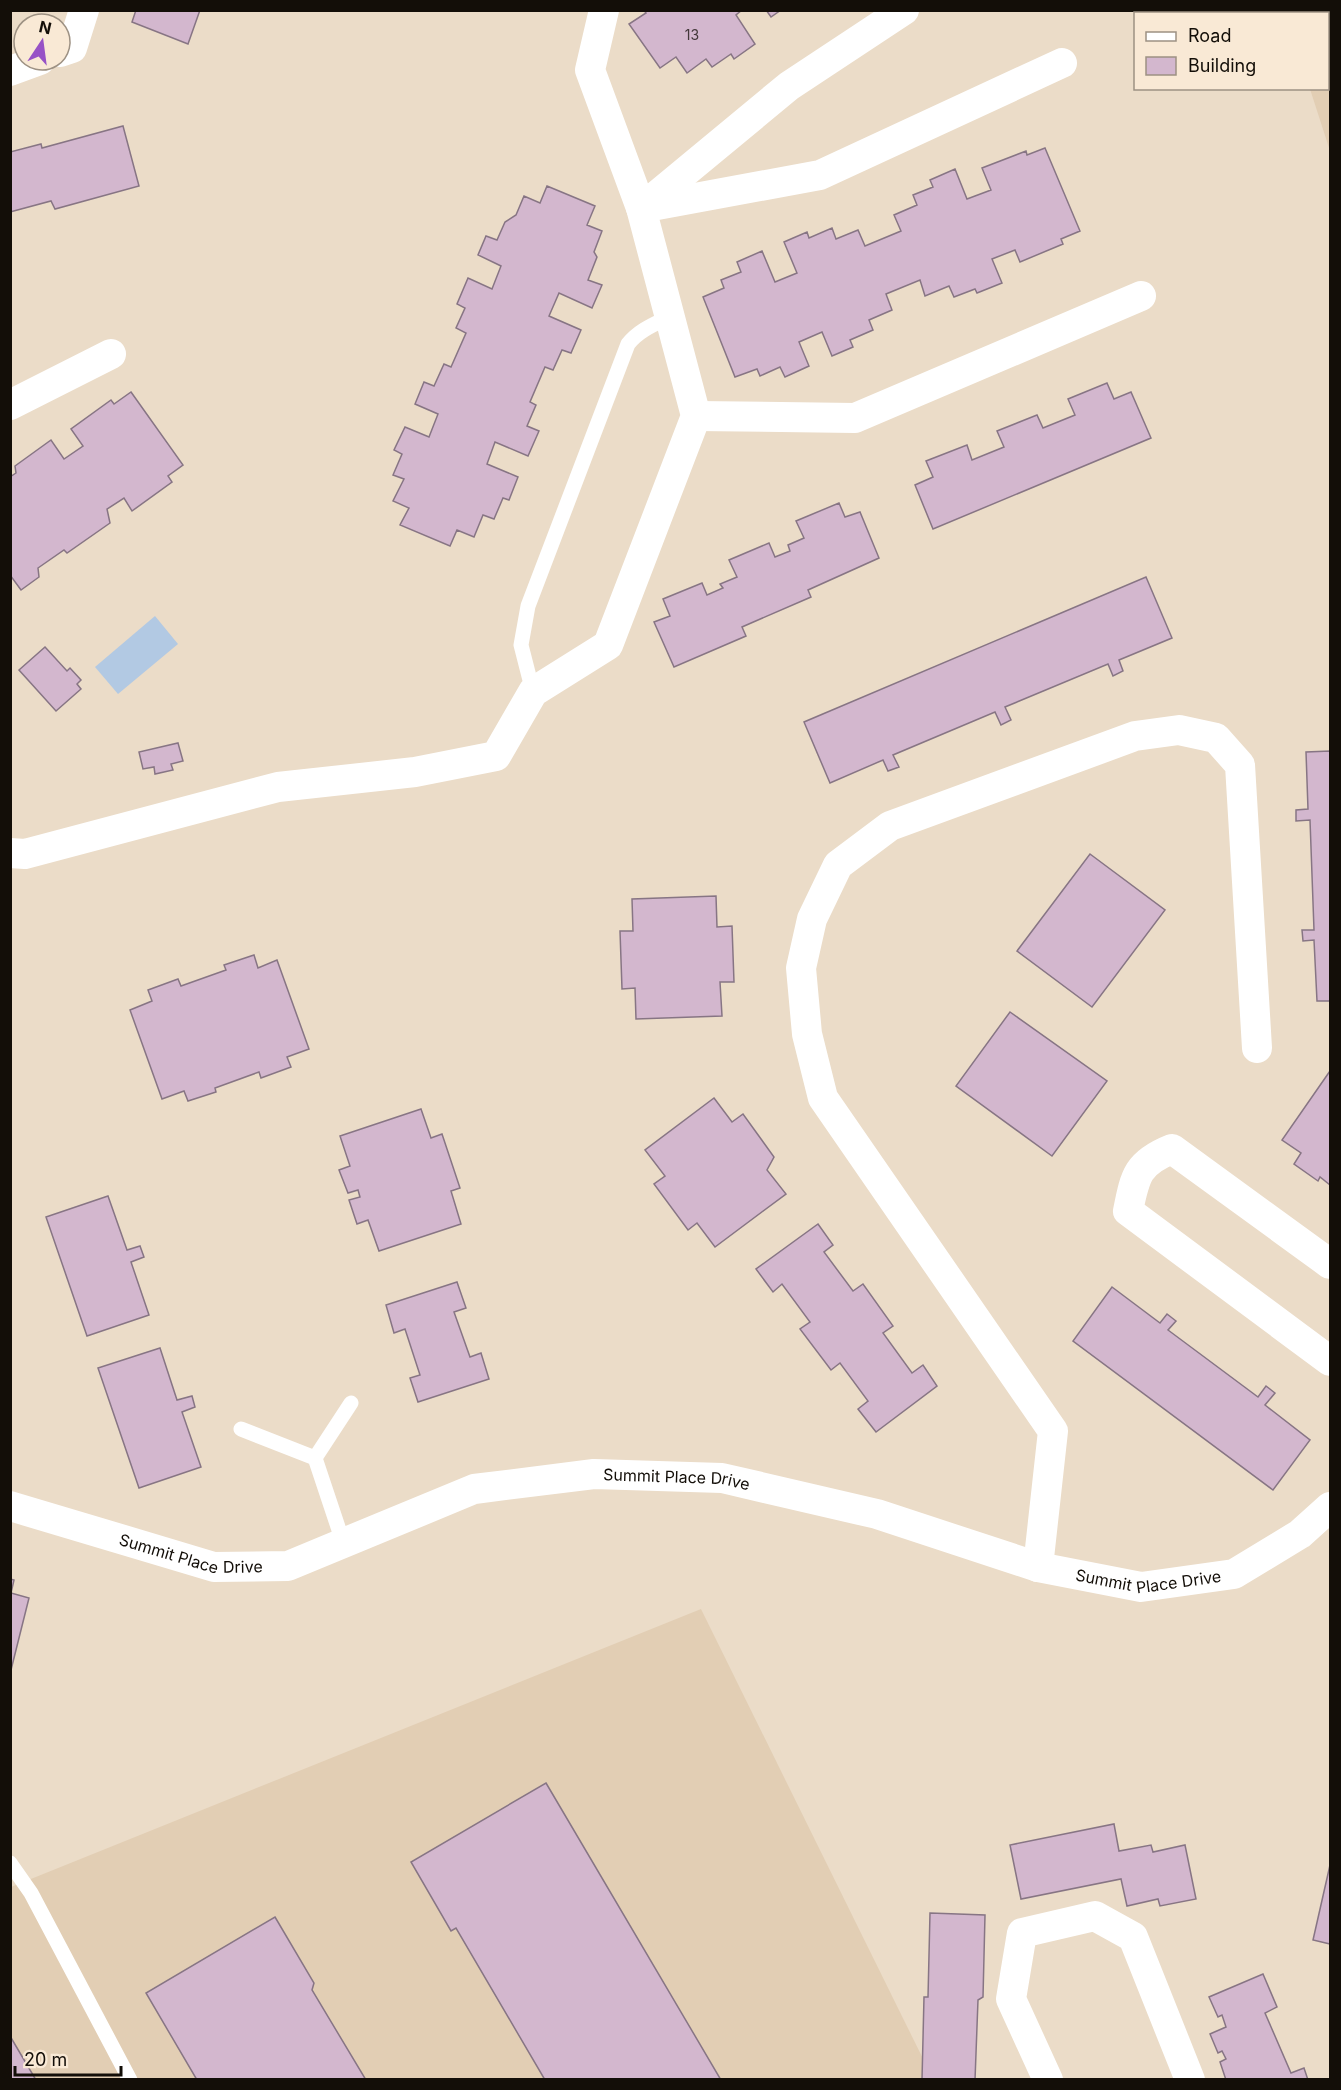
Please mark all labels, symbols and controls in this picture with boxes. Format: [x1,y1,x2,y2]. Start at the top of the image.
north arrow [12,12,72,72]
legend [1134,12,1329,90]
text: N [37,16,54,39]
text: Road [1188,25,1231,46]
house number: 13 [685,26,699,43]
text: Building [1188,55,1256,76]
street label: Summit Place Drive [603,1464,752,1494]
street label: Summit Place Drive [117,1529,263,1578]
street label: Summit Place Drive [1074,1565,1222,1598]
scale bar [15,2039,122,2077]
text: 20 m [24,2049,67,2070]

